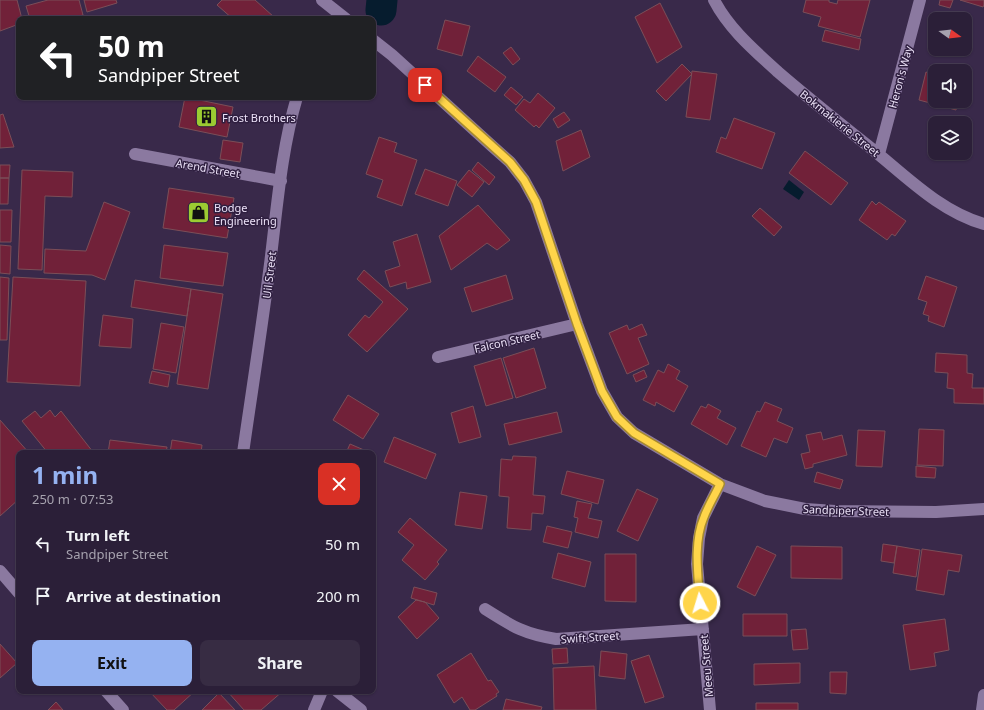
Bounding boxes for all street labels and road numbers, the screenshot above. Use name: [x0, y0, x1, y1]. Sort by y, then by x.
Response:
street label: Heron's Way: [884, 44, 916, 110]
street label: Bokmakierie Street: [797, 86, 883, 160]
street label: Arend Street: [175, 155, 241, 181]
street label: Uil Street: [259, 251, 279, 299]
street label: Falcon Street: [473, 326, 541, 356]
street label: Sandpiper Street: [803, 501, 889, 519]
street label: Swift Street: [560, 627, 620, 647]
street label: Meeu Street: [696, 634, 716, 698]

